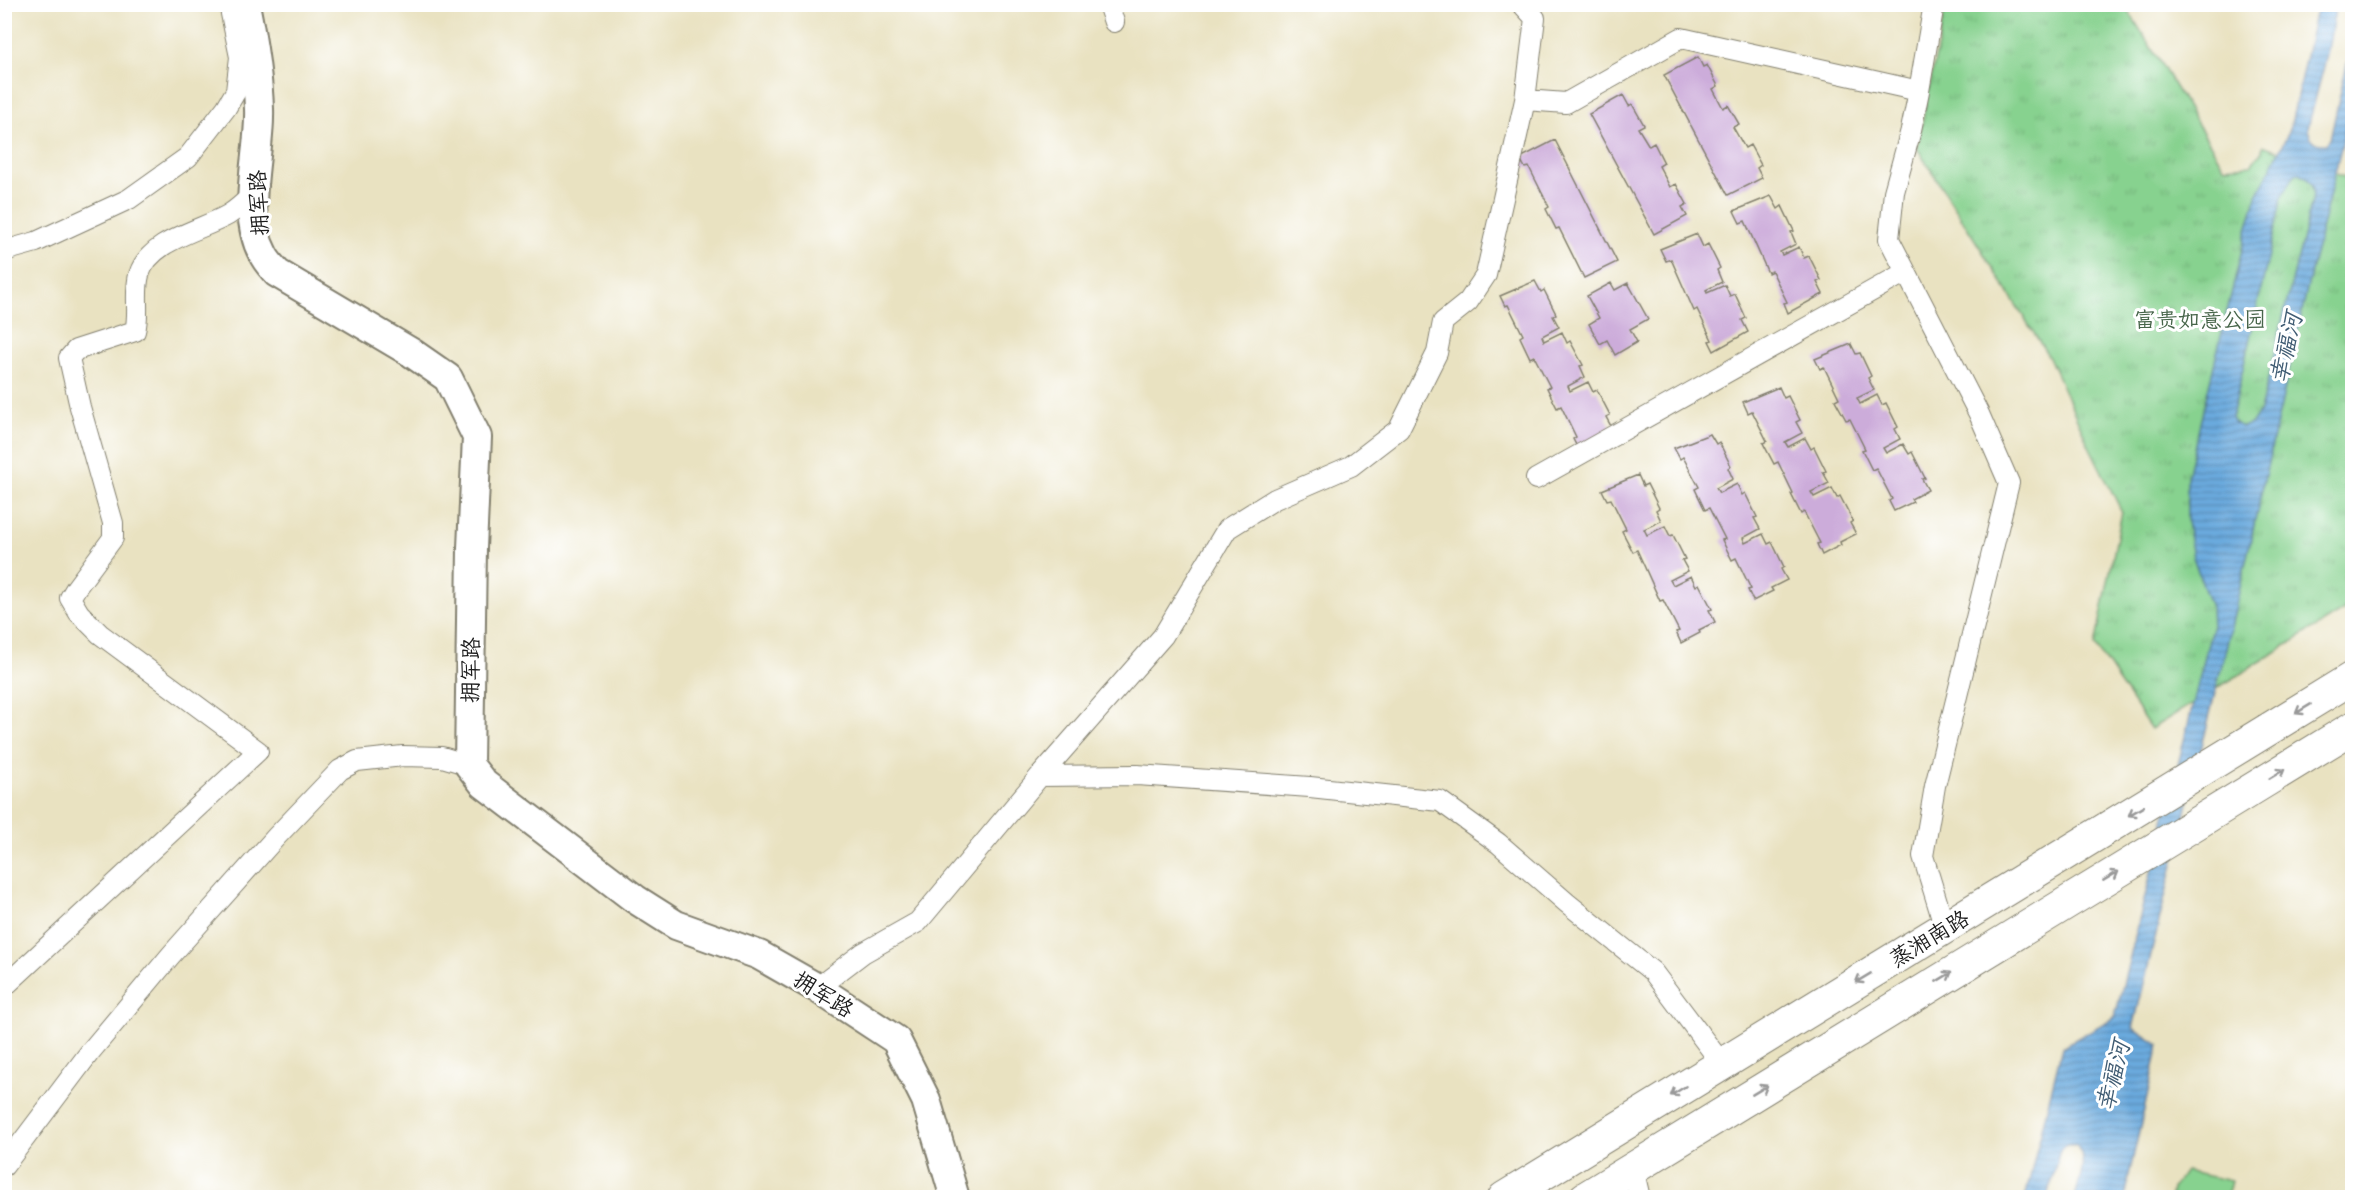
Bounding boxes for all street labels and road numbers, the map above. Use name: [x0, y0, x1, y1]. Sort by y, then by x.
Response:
street label: 拥军路: [241, 169, 275, 237]
street label: 拥军路: [454, 637, 486, 703]
street label: 蒸湘南路: [1884, 902, 1974, 974]
street label: 拥军路: [788, 964, 860, 1024]

